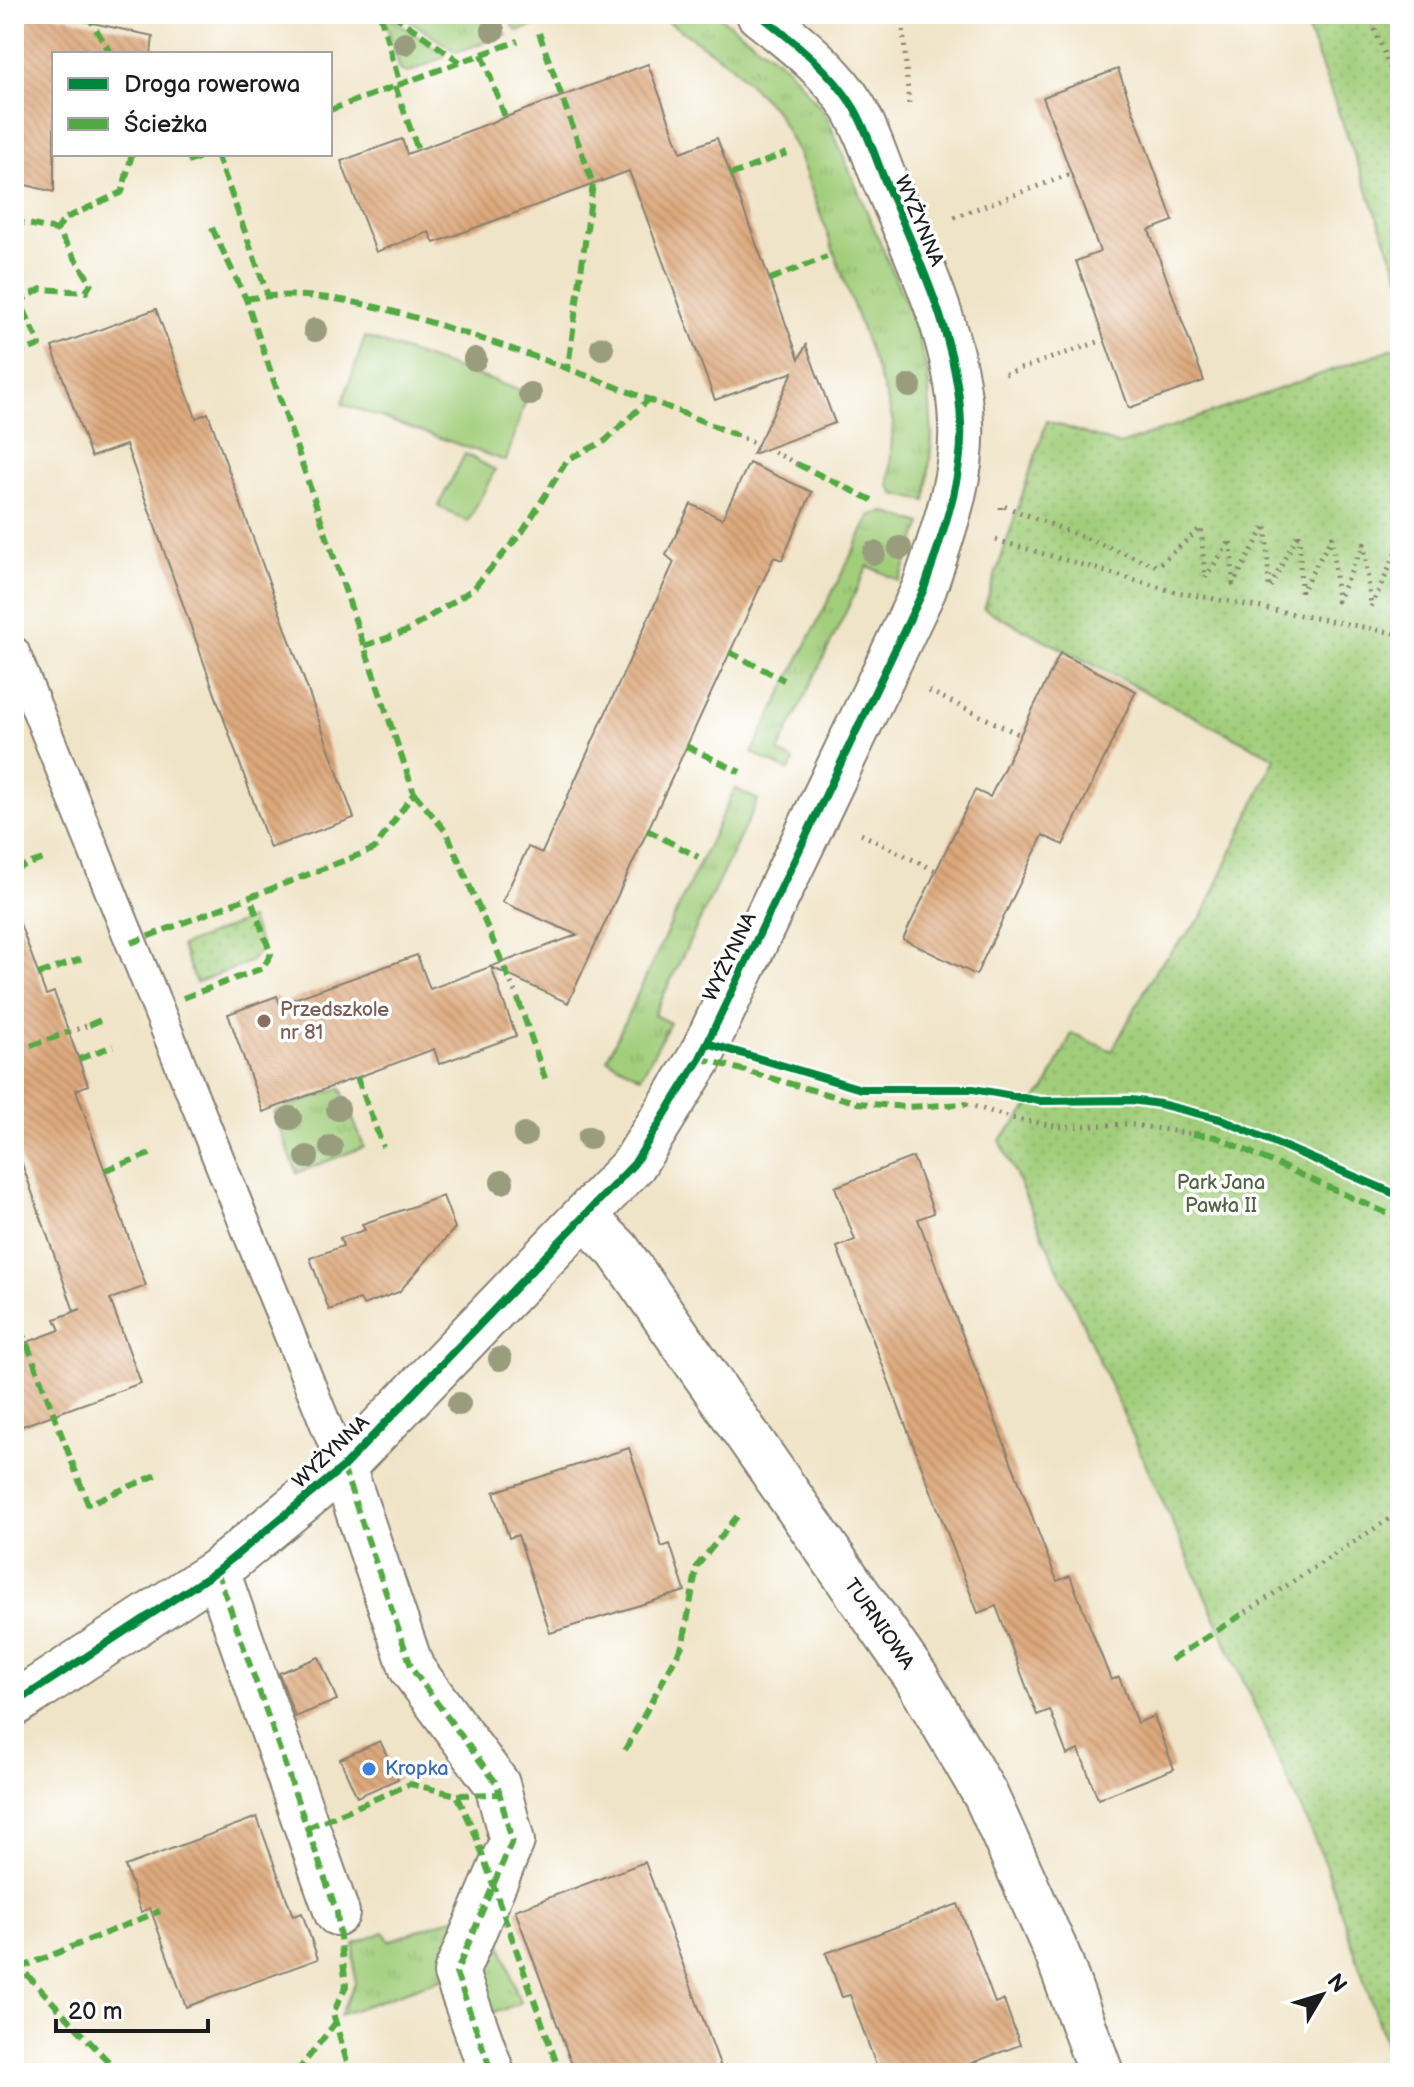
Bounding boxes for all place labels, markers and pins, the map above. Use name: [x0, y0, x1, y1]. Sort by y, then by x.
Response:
place label: Przedszkole nr 81: [280, 998, 389, 1045]
marker: Przedszkole nr 81: [255, 1012, 273, 1030]
place label: Kropka: [385, 1757, 448, 1781]
marker: Kropka: [360, 1760, 378, 1778]

